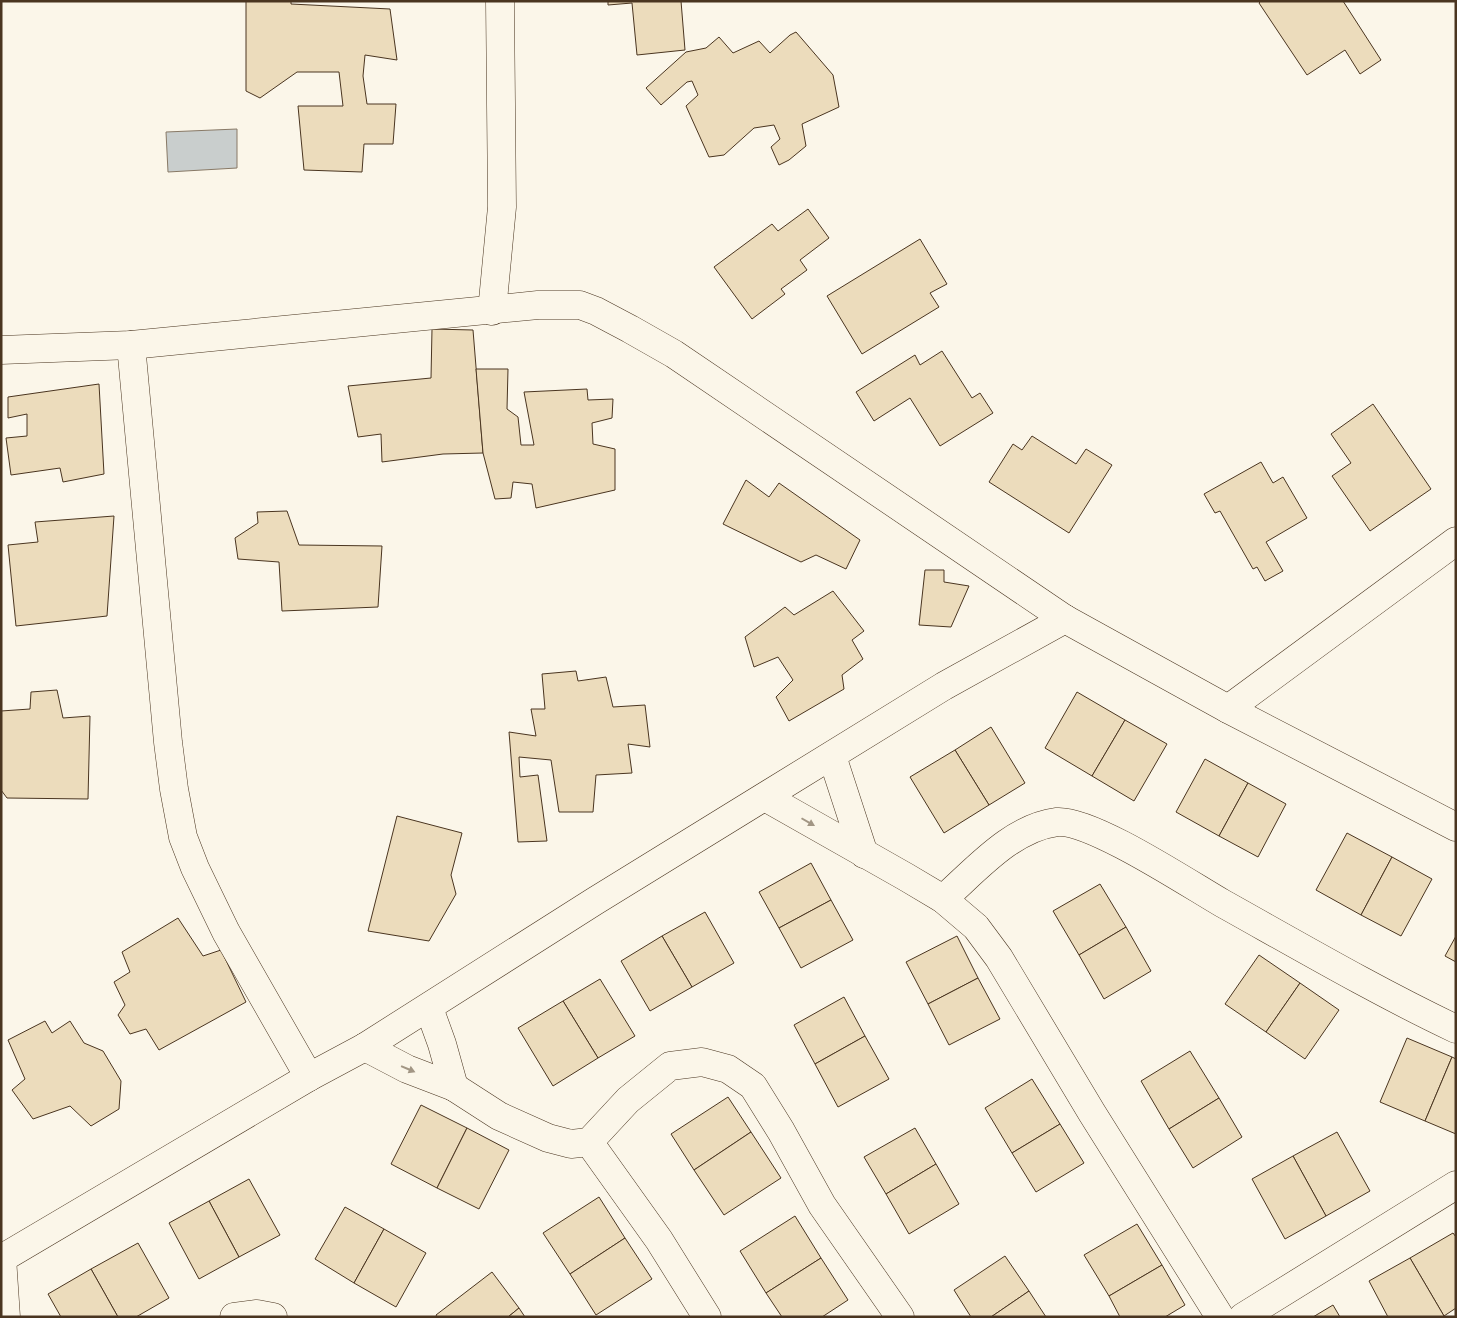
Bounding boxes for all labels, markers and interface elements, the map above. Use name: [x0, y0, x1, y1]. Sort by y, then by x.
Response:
one-way arrow: [801, 817, 814, 826]
one-way arrow: [401, 1066, 415, 1074]

